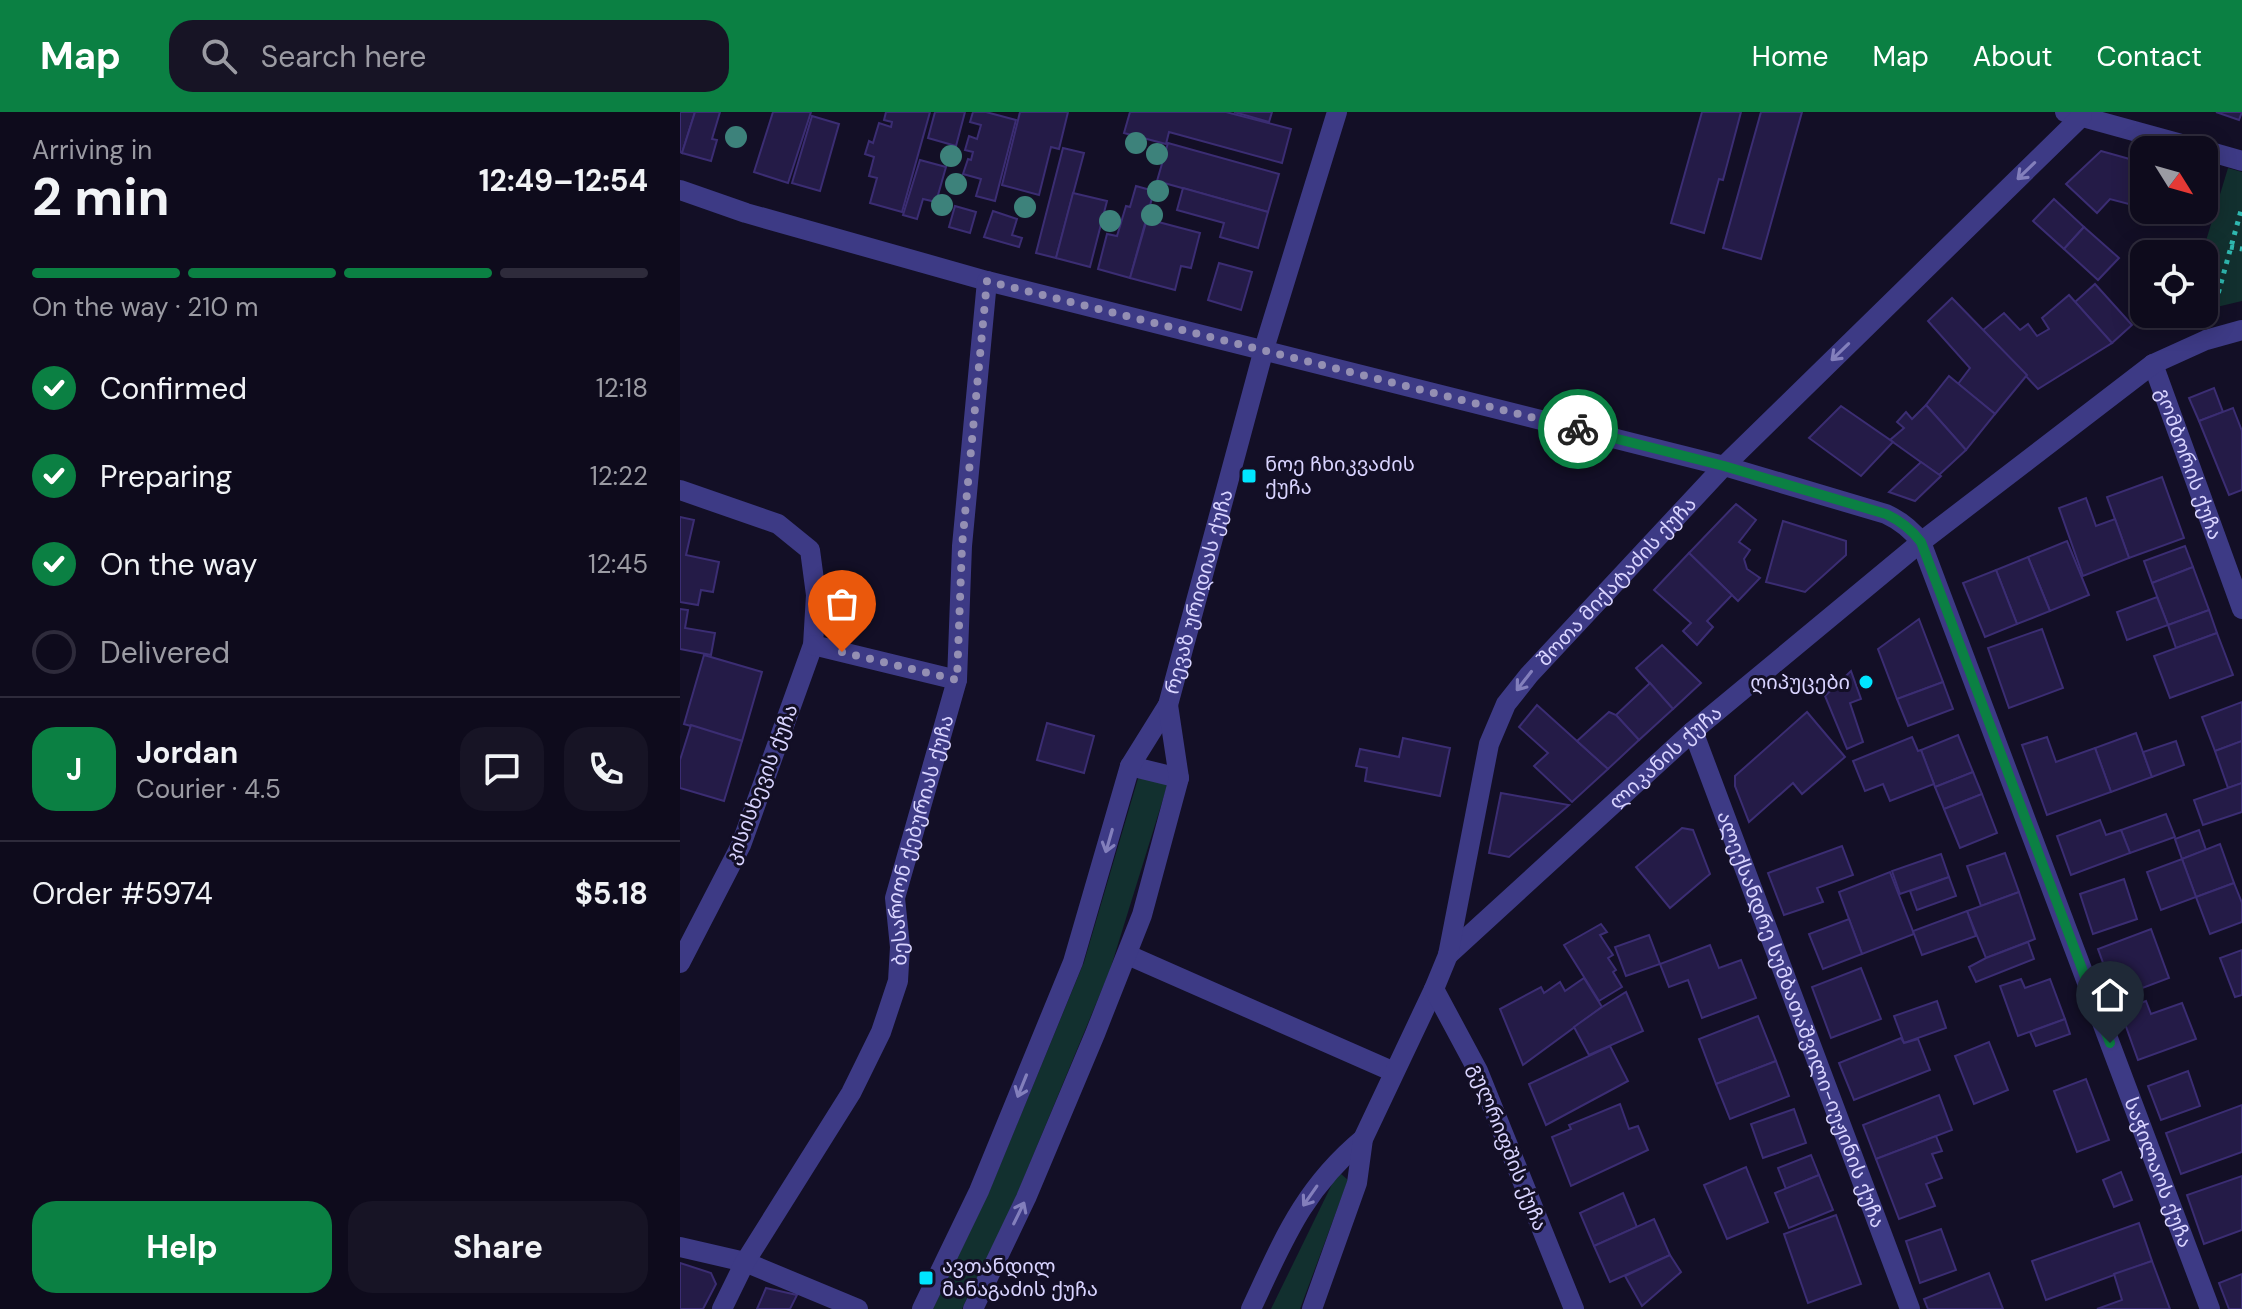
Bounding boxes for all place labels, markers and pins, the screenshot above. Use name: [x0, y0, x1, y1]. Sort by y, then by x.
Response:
place label: ნოე ჩხიკვაძის ქუჩა: [1265, 451, 1415, 500]
marker: ნოე ჩხიკვაძის ქუჩა: [1240, 467, 1258, 485]
pin: [808, 570, 876, 652]
place label: ღიპუცები: [1750, 669, 1850, 695]
marker: ღიპუცები: [1857, 673, 1875, 691]
pin: [2076, 961, 2144, 1043]
place label: ავთანდილ მანაგაძის ქუჩა: [942, 1253, 1098, 1302]
marker: ავთანდილ მანაგაძის ქუჩა: [917, 1269, 935, 1287]

